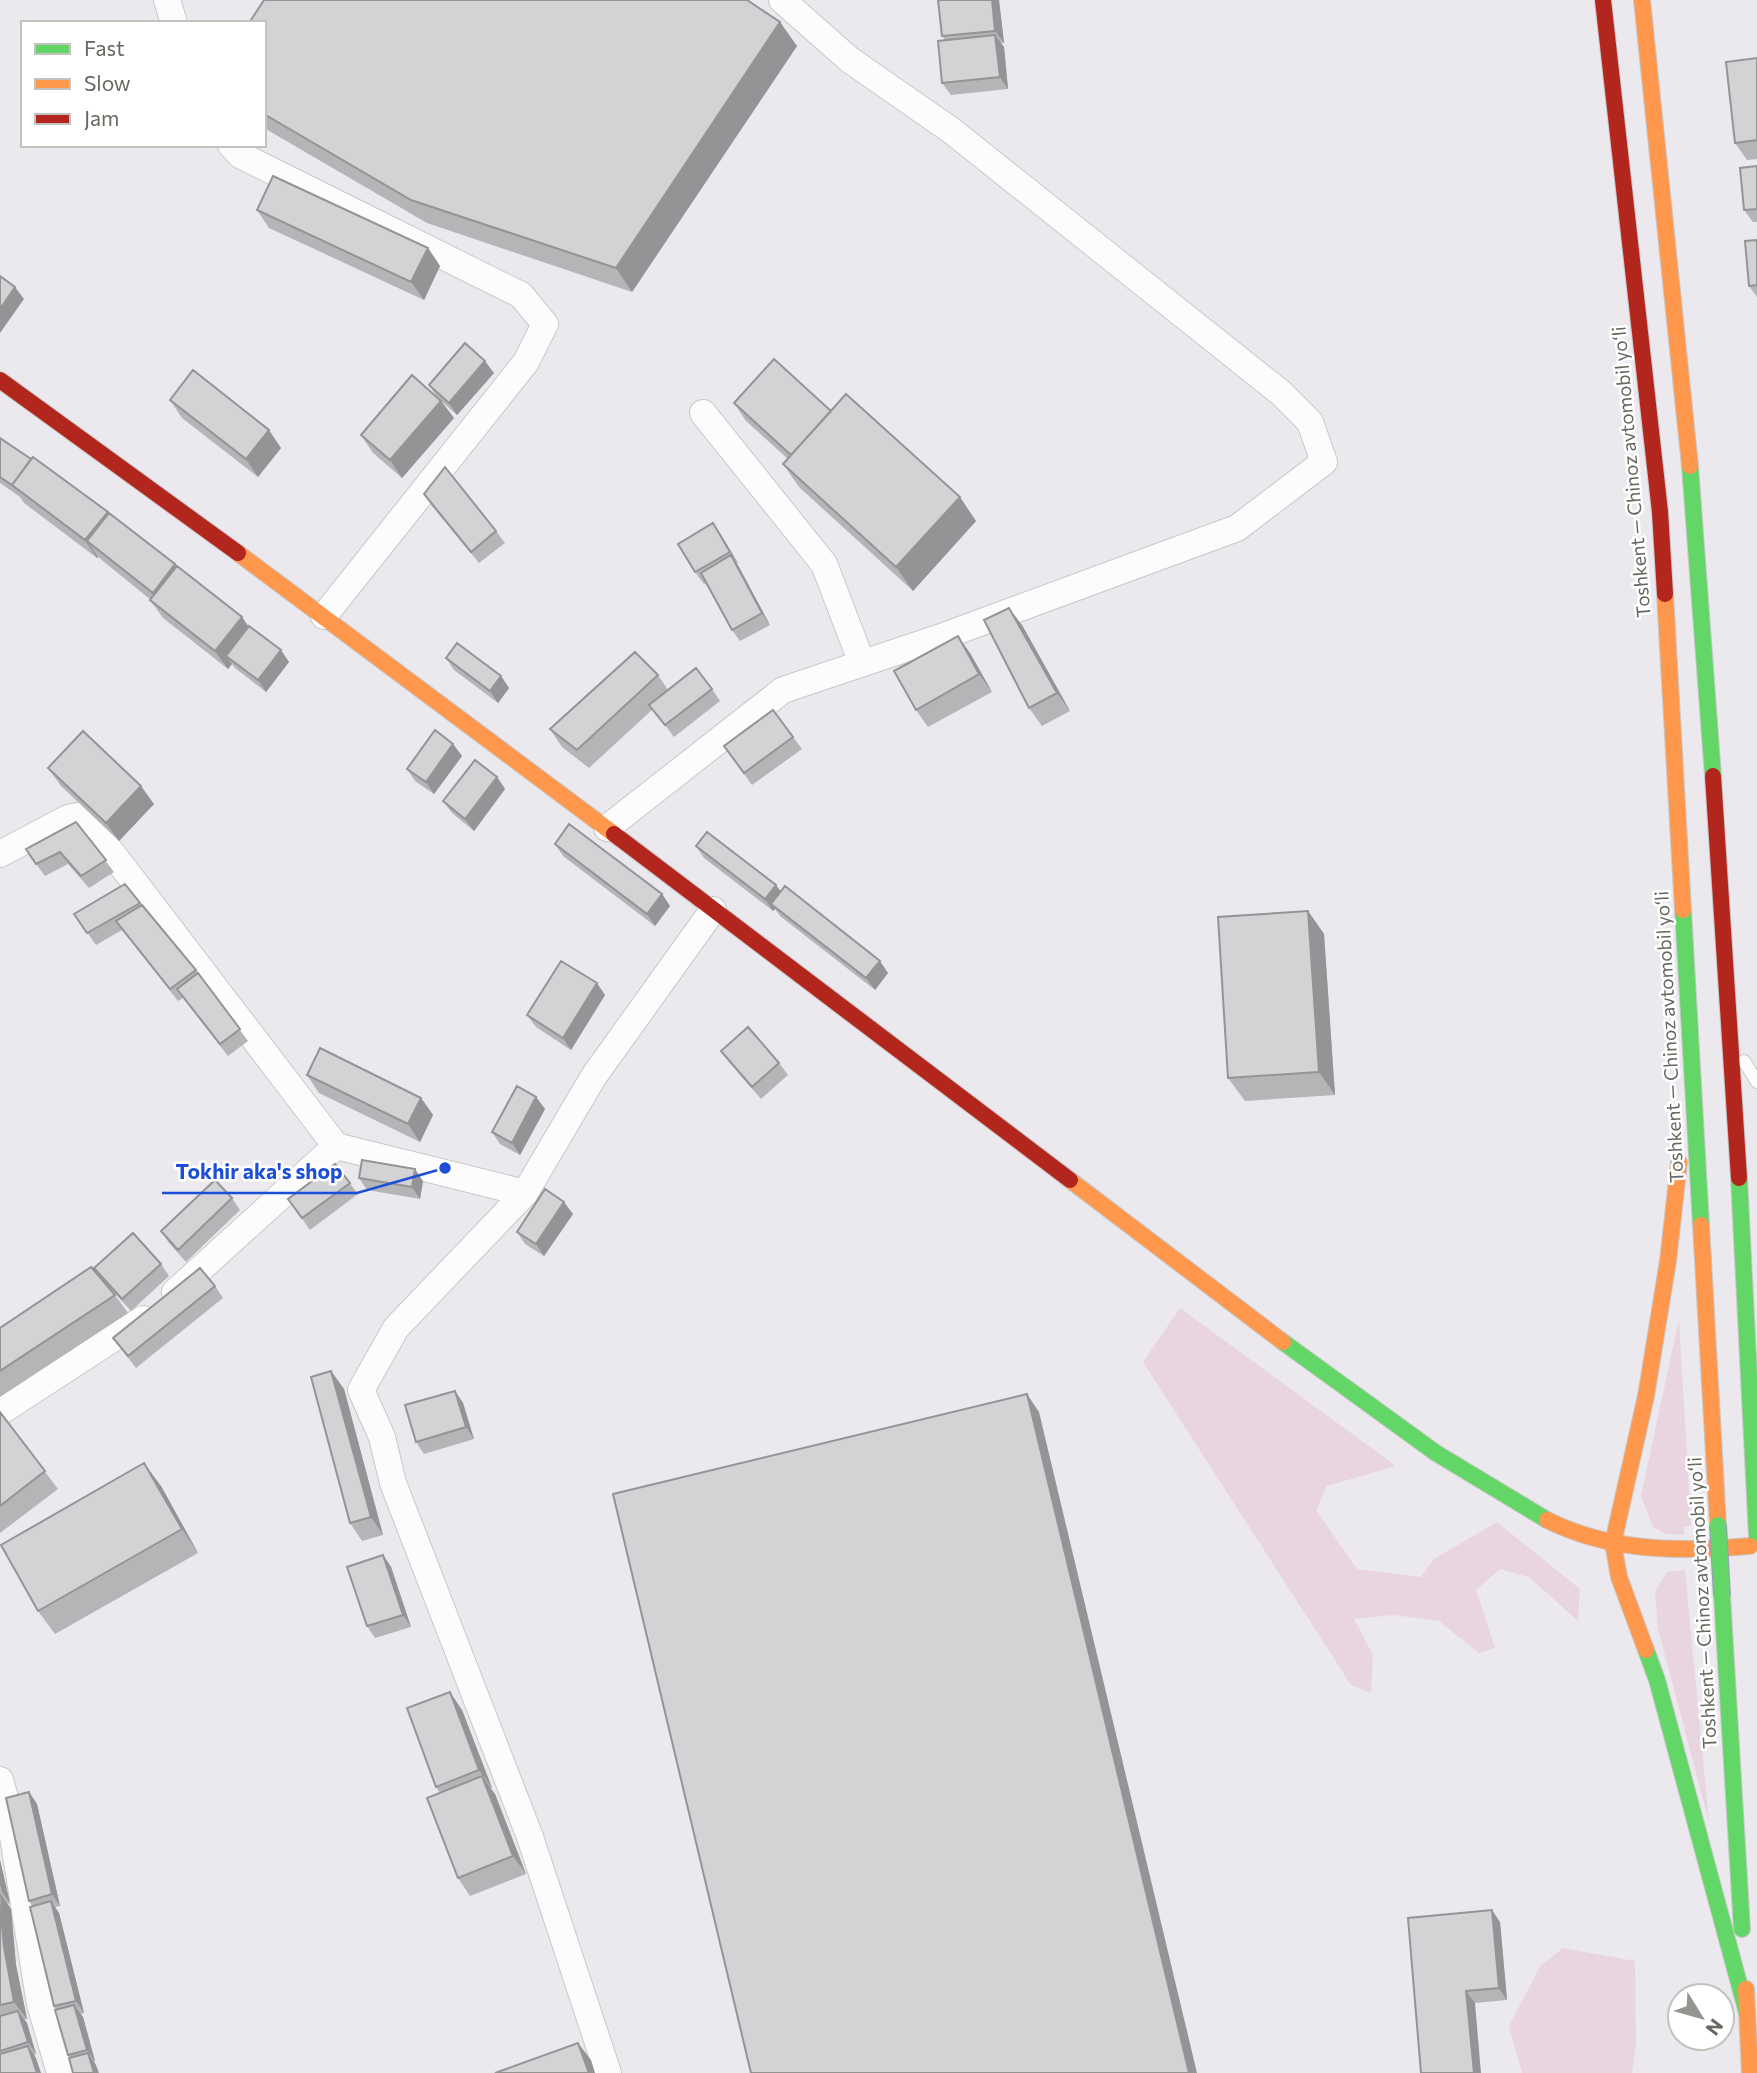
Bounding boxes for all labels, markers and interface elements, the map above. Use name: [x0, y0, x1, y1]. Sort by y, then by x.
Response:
legend: [21, 21, 266, 147]
text: Fast: [84, 35, 125, 60]
text: Slow: [84, 70, 131, 95]
text: Jam: [84, 105, 119, 130]
street label: Toshkent — Chinoz avtomobil yoʻli: [1606, 325, 1655, 619]
street label: Toshkent — Chinoz avtomobil yoʻli: [1649, 891, 1688, 1184]
callout: Tokhir aka's shop: [162, 1151, 357, 1193]
text: Tokhir aka's shop: [176, 1158, 342, 1183]
street label: Toshkent — Chinoz avtomobil yoʻli: [1682, 1457, 1721, 1750]
north arrow: [1666, 1982, 1736, 2052]
text: N: [1701, 2015, 1728, 2040]

